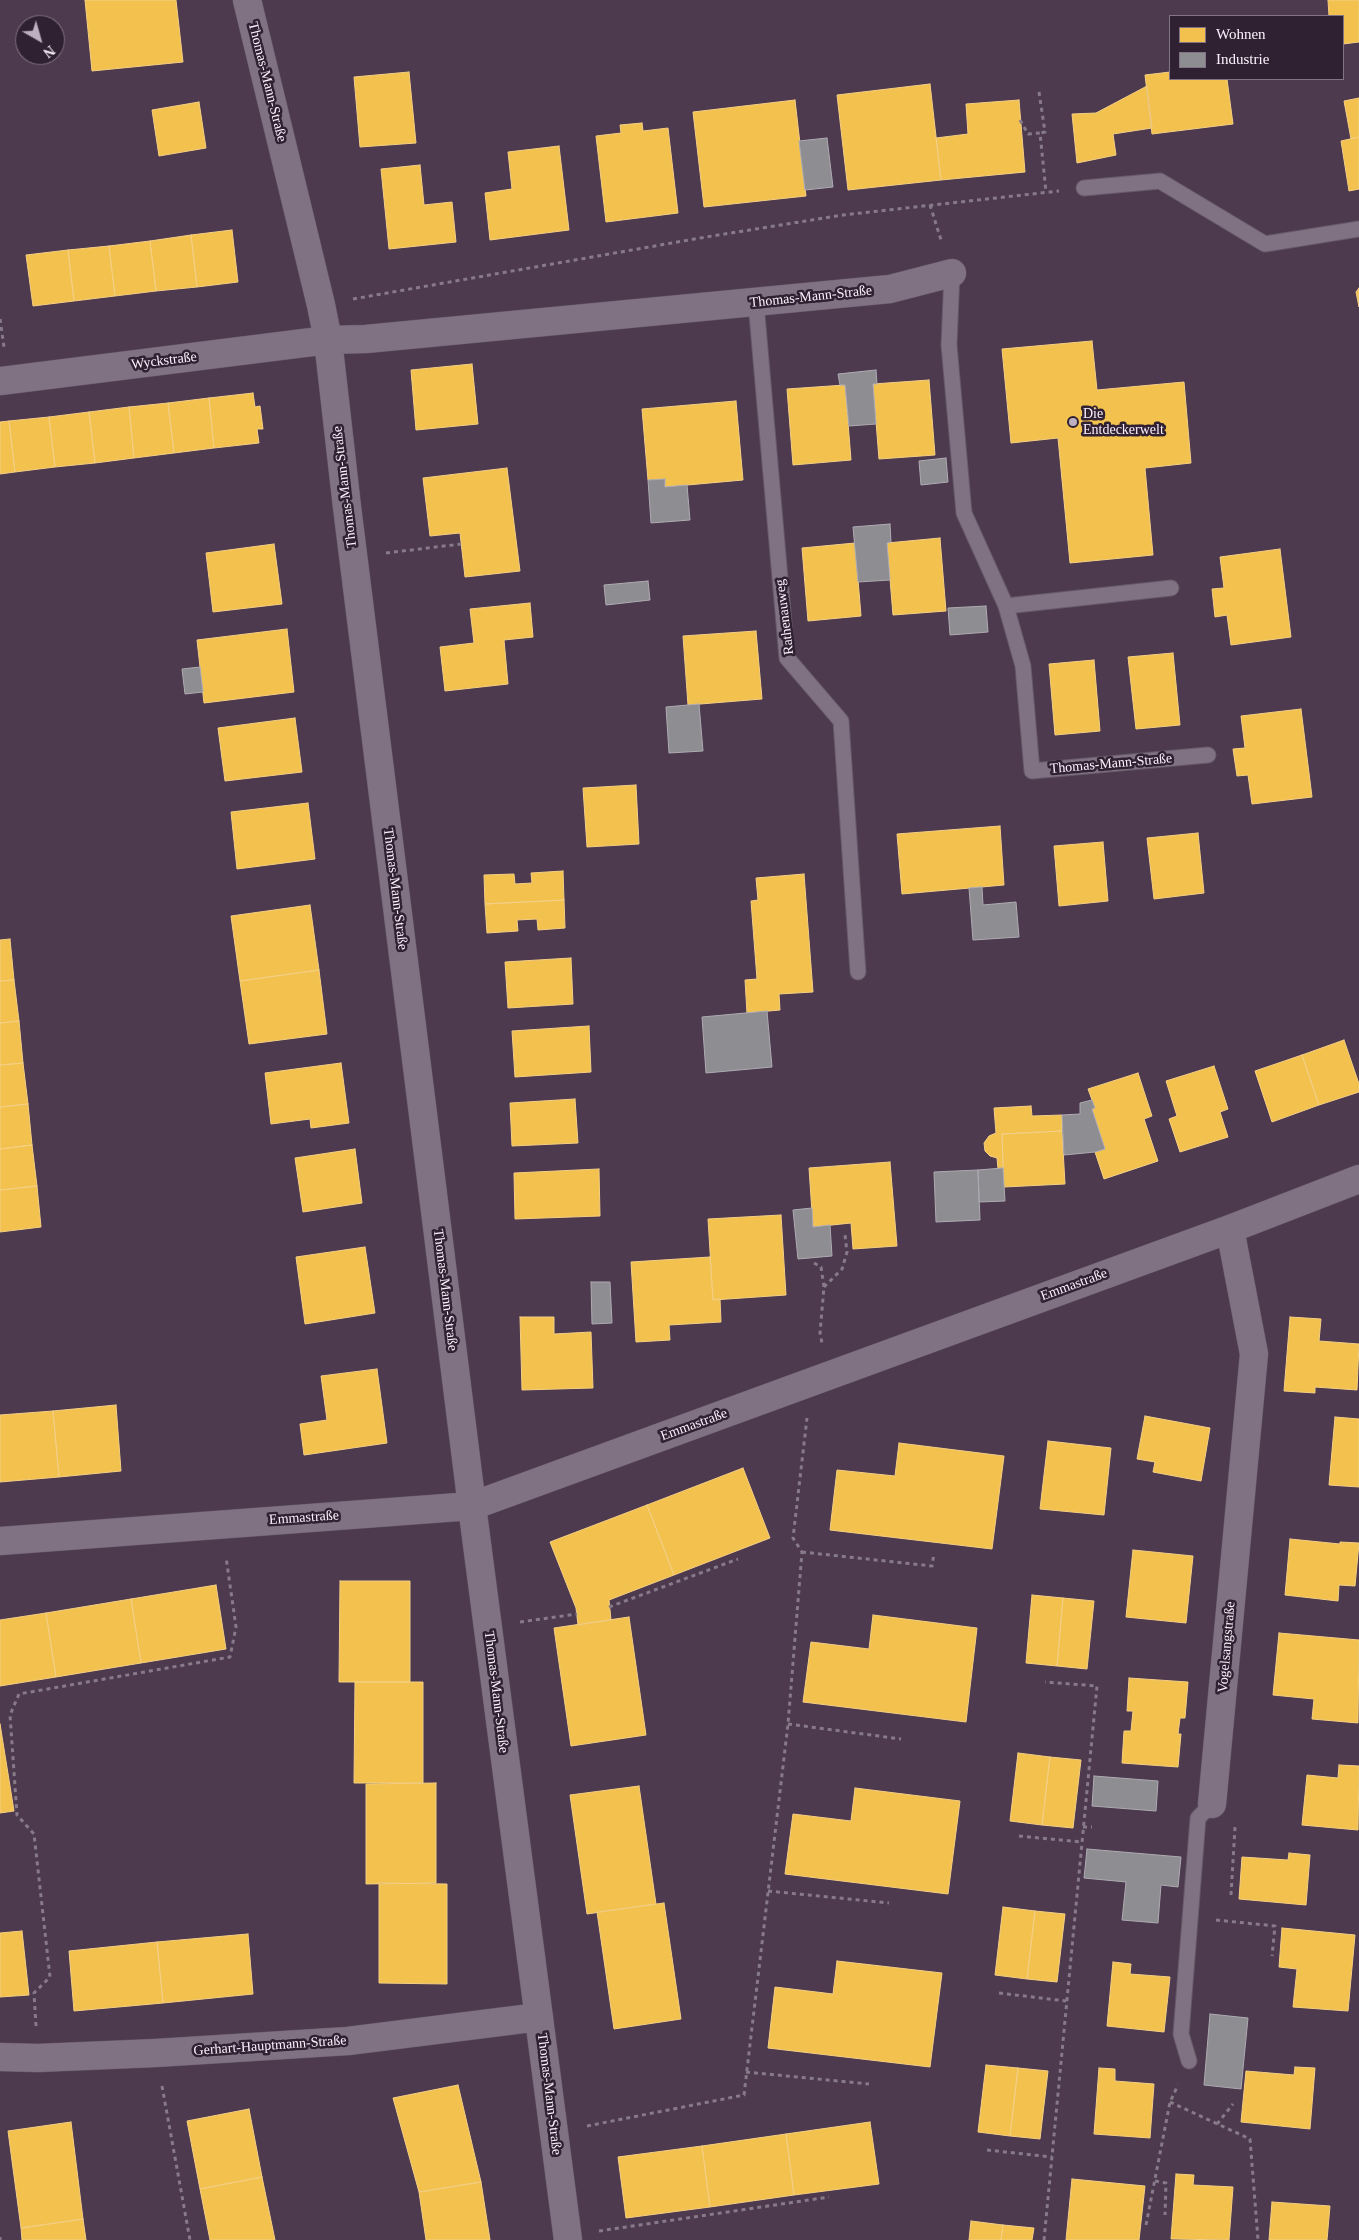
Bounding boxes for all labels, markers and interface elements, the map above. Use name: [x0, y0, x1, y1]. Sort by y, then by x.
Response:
north arrow: [15, 15, 65, 65]
legend: [1169, 15, 1344, 80]
street label: Thomas-Mann-Straße: [244, 20, 290, 144]
text: Wohnen: [1216, 26, 1266, 42]
text: N: [40, 42, 58, 60]
text: Industrie: [1216, 51, 1269, 67]
street label: Thomas-Mann-Straße: [749, 282, 873, 312]
street label: Wyckstraße: [130, 349, 198, 373]
place label: Die Entdeckerwelt: [1083, 406, 1164, 438]
marker: Die Entdeckerwelt: [1067, 416, 1079, 428]
street label: Thomas-Mann-Straße: [329, 425, 361, 549]
street label: Rathenauweg: [772, 578, 798, 656]
street label: Thomas-Mann-Straße: [1049, 750, 1173, 778]
street label: Thomas-Mann-Straße: [379, 827, 411, 951]
street label: Thomas-Mann-Straße: [429, 1228, 461, 1352]
street label: Emmastraße: [1038, 1265, 1110, 1305]
street label: Emmastraße: [658, 1405, 730, 1445]
street label: Emmastraße: [269, 1507, 339, 1529]
street label: Vogelsangstraße: [1215, 1601, 1239, 1693]
street label: Thomas-Mann-Straße: [480, 1630, 512, 1754]
street label: Gerhart-Hauptmann-Straße: [193, 2032, 347, 2060]
street label: Thomas-Mann-Straße: [533, 2032, 565, 2156]

